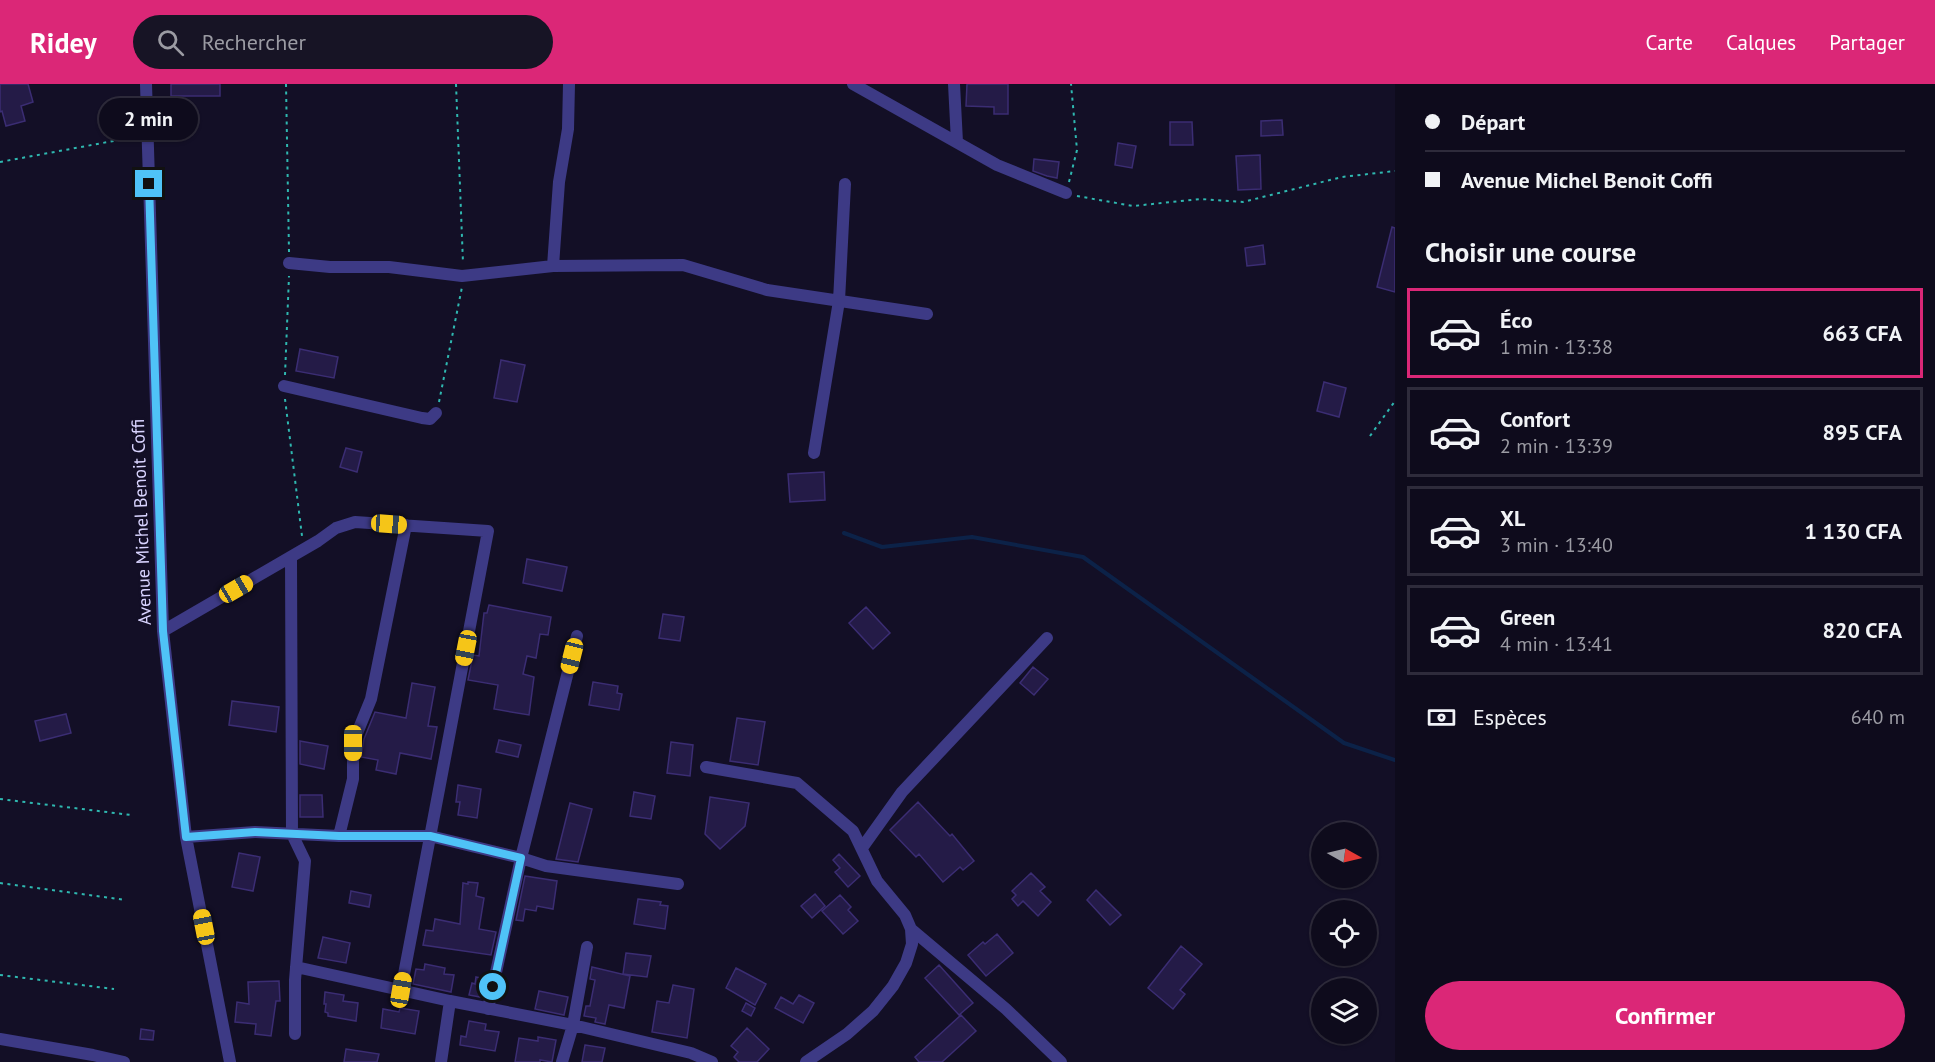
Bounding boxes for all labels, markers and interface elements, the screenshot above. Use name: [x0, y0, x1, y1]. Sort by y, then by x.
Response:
search box: [133, 15, 553, 69]
text: Ridey: [30, 24, 97, 61]
icon: search: [154, 26, 187, 59]
text: Rechercher: [202, 28, 306, 56]
text: Carte: [1646, 29, 1693, 56]
text: Calques: [1726, 29, 1796, 56]
text: Partager: [1829, 29, 1905, 56]
callout: 2 min: [100, 97, 198, 139]
text: 2 min: [124, 106, 173, 132]
text: Départ: [1461, 108, 1525, 136]
text: Avenue Michel Benoit Coffi: [1461, 166, 1713, 194]
route end: [135, 170, 162, 197]
text: Choisir une course: [1425, 235, 1636, 269]
icon: car: [1428, 306, 1482, 360]
text: Éco: [1500, 306, 1532, 334]
text: 663 CFA: [1823, 319, 1902, 347]
text: 1 min · 13:38: [1500, 334, 1613, 360]
icon: car: [1428, 405, 1482, 459]
text: Confort: [1500, 405, 1570, 433]
street label: Avenue Michel Benoit Coffi: [126, 418, 156, 626]
text: 895 CFA: [1823, 418, 1902, 446]
text: 2 min · 13:39: [1500, 433, 1613, 459]
icon: car: [1428, 504, 1482, 558]
text: XL: [1500, 504, 1525, 532]
car: [370, 514, 408, 534]
text: 1 130 CFA: [1804, 517, 1902, 545]
text: 3 min · 13:40: [1500, 532, 1613, 558]
car: [216, 572, 256, 606]
icon: car: [1428, 603, 1482, 657]
text: Green: [1500, 603, 1555, 631]
text: 820 CFA: [1823, 616, 1902, 644]
car: [454, 629, 478, 667]
text: 4 min · 13:41: [1500, 631, 1613, 657]
car: [559, 636, 585, 676]
icon: cash: [1425, 701, 1458, 734]
text: Espèces: [1473, 703, 1547, 731]
text: 640 m: [1851, 704, 1905, 730]
car: [344, 725, 362, 761]
north arrow: [1311, 822, 1377, 888]
map controls: [1311, 822, 1377, 1044]
button: locate: [1311, 900, 1377, 966]
car: [192, 908, 216, 946]
car: [389, 971, 413, 1009]
route start: [479, 973, 506, 1000]
button: layers: [1311, 978, 1377, 1044]
button: Confirmer: [1425, 981, 1905, 1050]

